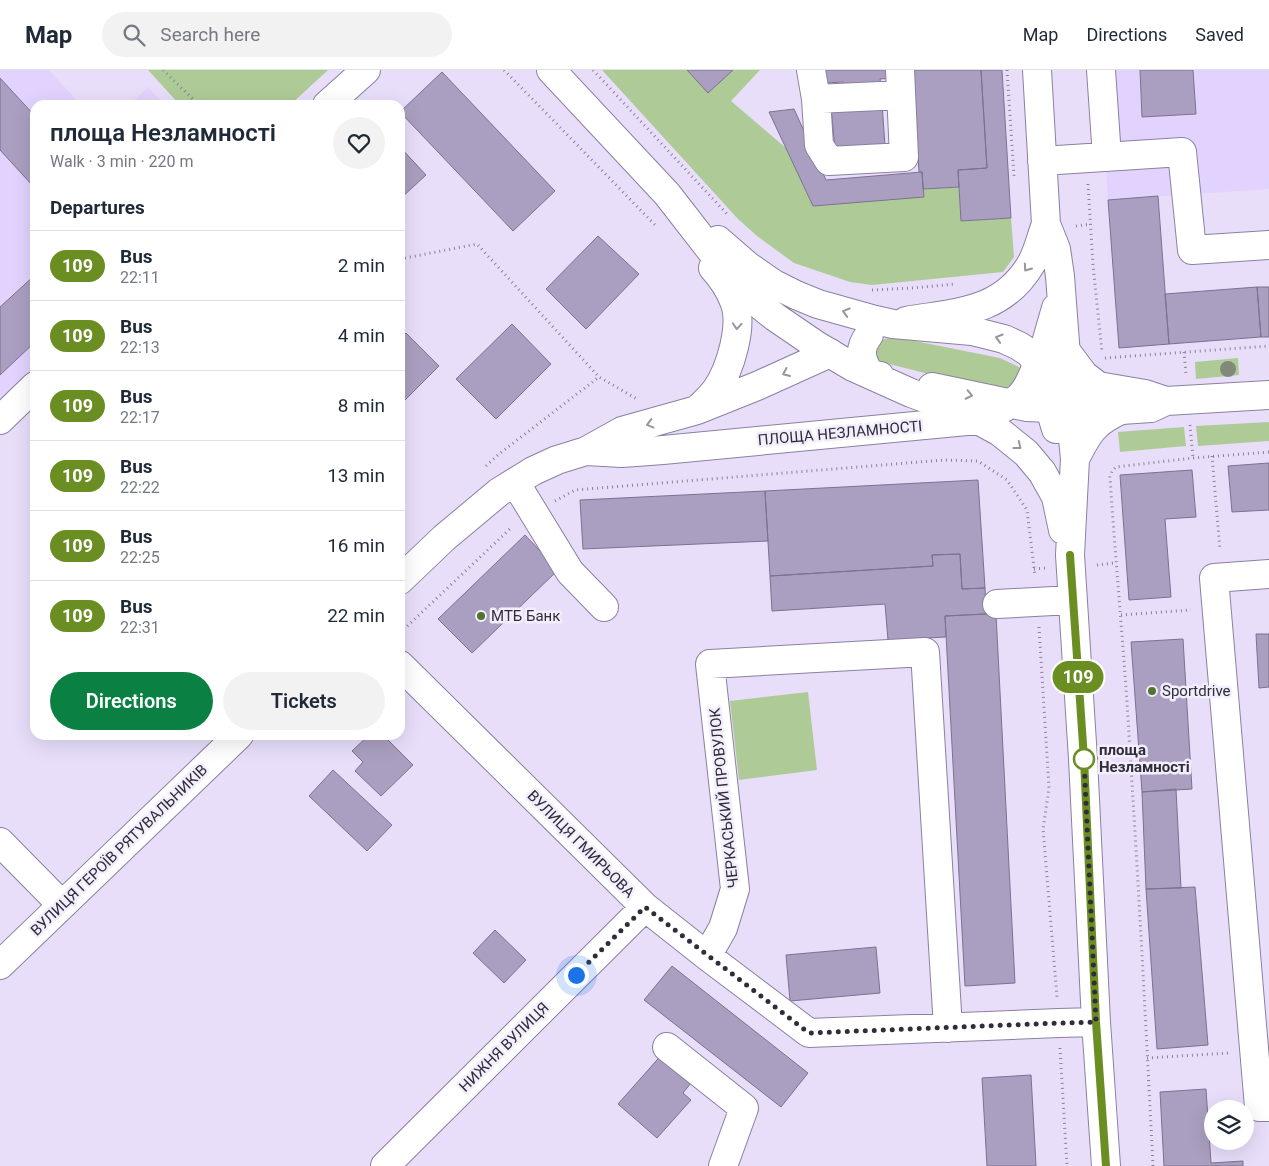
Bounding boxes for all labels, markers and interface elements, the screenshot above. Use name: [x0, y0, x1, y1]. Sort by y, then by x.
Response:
search box: [102, 12, 452, 57]
text: Map: [25, 21, 72, 49]
icon: search: [120, 21, 148, 49]
text: Search here: [160, 23, 260, 46]
text: Map: [1023, 24, 1058, 45]
text: Directions: [1086, 24, 1167, 45]
text: Saved: [1195, 24, 1244, 45]
button: heart: [333, 117, 385, 169]
text: площа Незламності: [50, 119, 276, 147]
text: Walk · 3 min · 220 m: [50, 152, 194, 171]
text: Departures: [50, 196, 145, 219]
text: Bus: [120, 245, 153, 268]
text: 2 min: [338, 254, 385, 277]
text: 109: [62, 255, 93, 276]
one-way arrow: [1024, 262, 1033, 272]
text: 22:11: [120, 268, 160, 287]
one-way arrow: [842, 307, 850, 318]
text: Bus: [120, 315, 153, 338]
one-way arrow: [731, 322, 742, 330]
text: 4 min: [338, 324, 385, 347]
text: 109: [62, 325, 93, 346]
one-way arrow: [995, 334, 1003, 344]
text: 22:13: [120, 338, 160, 357]
one-way arrow: [782, 367, 791, 378]
text: Bus: [120, 385, 153, 408]
one-way arrow: [965, 389, 973, 400]
text: 8 min: [338, 394, 385, 417]
text: 109: [62, 395, 93, 416]
text: 22:17: [120, 408, 160, 427]
street label: ПЛОЩА НЕЗЛАМНОСТІ: [757, 417, 923, 449]
one-way arrow: [645, 418, 654, 429]
one-way arrow: [1013, 441, 1022, 450]
text: Bus: [120, 455, 153, 478]
text: 13 min: [327, 464, 385, 487]
text: 109: [62, 465, 93, 486]
text: 22:22: [120, 478, 160, 497]
text: Bus: [120, 525, 153, 548]
text: 16 min: [327, 534, 385, 557]
text: 109: [62, 535, 93, 556]
text: 22:25: [120, 548, 160, 567]
text: Bus: [120, 595, 153, 618]
text: 22 min: [327, 604, 385, 627]
text: 109: [62, 605, 93, 626]
place label: МТБ Банк: [491, 607, 560, 625]
marker: МТБ Банк: [475, 610, 487, 622]
text: 22:31: [120, 618, 160, 637]
line badge: 109: [1049, 661, 1107, 693]
text: 109: [1063, 666, 1093, 687]
button: Directions: [50, 672, 213, 730]
button: Tickets: [223, 672, 385, 730]
place label: Sportdrive: [1162, 682, 1231, 700]
marker: Sportdrive: [1146, 685, 1158, 697]
street label: ЧЕРКАСЬКИЙ ПРОВУЛОК: [706, 707, 742, 889]
place label: площа Незламності: [1099, 741, 1190, 776]
marker: площа Незламності: [1073, 748, 1095, 770]
street label: ВУЛИЦЯ ГЕРОЇВ РЯТУВАЛЬНИКІВ: [27, 761, 211, 939]
street label: ВУЛИЦЯ ГМИРЬОВА: [524, 787, 639, 902]
your location: [564, 963, 589, 988]
street label: НИЖНЯ ВУЛИЦЯ: [455, 998, 553, 1096]
map controls: [1204, 1100, 1254, 1150]
button: layers: [1204, 1100, 1254, 1150]

